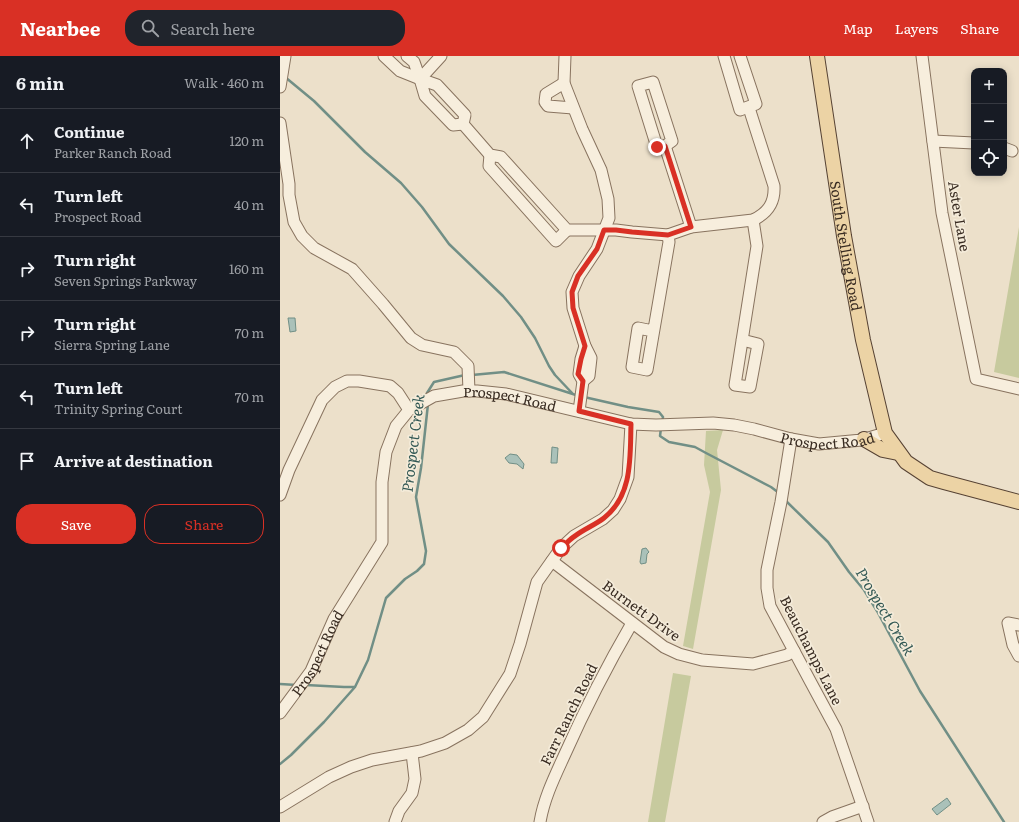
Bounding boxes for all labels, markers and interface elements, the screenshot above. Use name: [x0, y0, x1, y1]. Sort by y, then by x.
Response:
search box: [125, 10, 405, 46]
text: Nearbee: [20, 14, 101, 42]
icon: search: [139, 17, 161, 39]
text: Search here: [171, 17, 255, 40]
text: Map: [843, 18, 873, 38]
text: Layers: [895, 18, 938, 38]
text: Share: [960, 18, 999, 38]
map controls: [971, 68, 1007, 176]
button: +: [971, 68, 1007, 104]
text: 6 min: [16, 70, 64, 95]
text: Walk · 460 m: [184, 73, 264, 92]
button: −: [971, 104, 1007, 140]
text: Continue: [54, 120, 124, 143]
icon: ahead: [16, 130, 38, 152]
text: 120 m: [229, 131, 264, 150]
route end: [648, 138, 666, 156]
button: locate: [971, 140, 1007, 176]
text: Parker Ranch Road: [54, 143, 172, 162]
street label: South Stelling Road: [826, 179, 868, 313]
street label: Aster Lane: [944, 179, 976, 253]
text: Turn left: [54, 184, 123, 207]
icon: left: [16, 194, 38, 216]
text: 40 m: [234, 195, 264, 214]
text: Prospect Road: [54, 207, 142, 226]
text: Turn right: [54, 248, 136, 271]
icon: right: [16, 258, 38, 280]
text: 160 m: [229, 259, 264, 278]
text: Seven Springs Parkway: [54, 271, 197, 290]
text: Turn right: [54, 312, 136, 335]
icon: right: [16, 322, 38, 344]
text: 70 m: [235, 323, 264, 342]
text: Sierra Spring Lane: [54, 335, 170, 354]
text: Turn left: [54, 376, 123, 399]
street label: Prospect Road: [463, 381, 559, 416]
icon: left: [16, 386, 38, 408]
text: 70 m: [235, 387, 264, 406]
water label: Prospect Creek: [395, 392, 430, 493]
text: Trinity Spring Court: [54, 399, 182, 418]
street label: Prospect Road: [778, 427, 877, 454]
text: Arrive at destination: [54, 449, 213, 472]
icon: arrive: [16, 450, 38, 472]
button: Save: [16, 504, 136, 544]
button: Share: [144, 504, 264, 544]
route start: [552, 539, 570, 557]
water label: Prospect Creek: [851, 563, 922, 660]
street label: Burnett Drive: [599, 575, 685, 645]
street label: Beauchamps Lane: [776, 592, 848, 708]
street label: Prospect Road: [286, 605, 348, 700]
street label: Farr Ranch Road: [535, 659, 601, 768]

